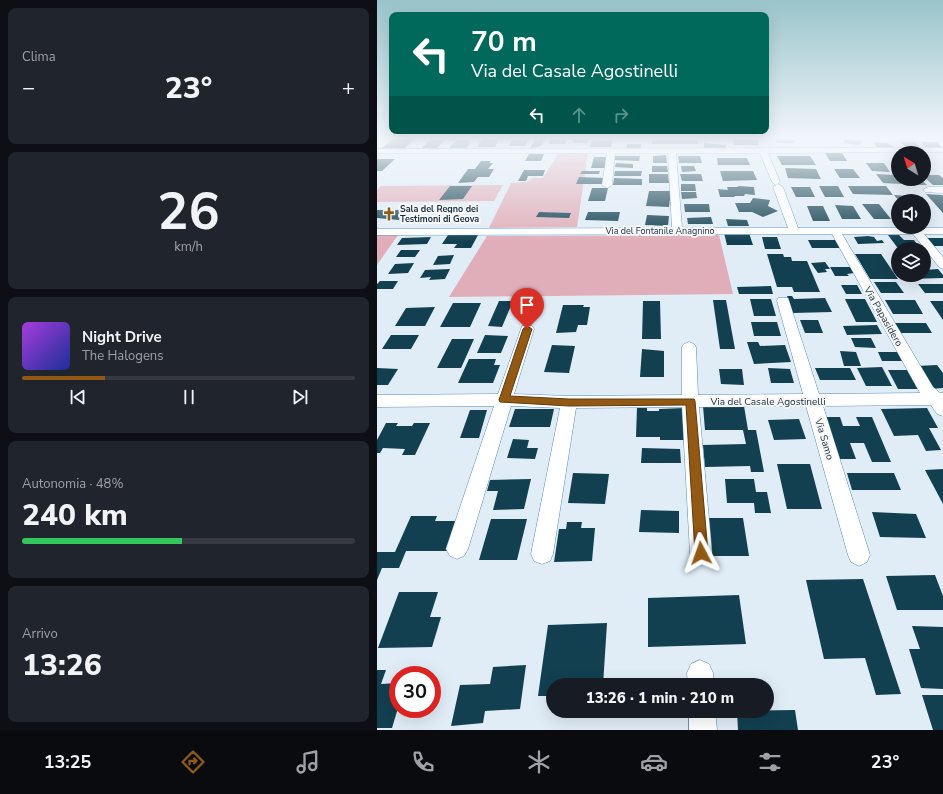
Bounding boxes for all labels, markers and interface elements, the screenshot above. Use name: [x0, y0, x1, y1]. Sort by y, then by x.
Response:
text: 70 m: [471, 23, 537, 61]
icon: left: [405, 28, 457, 80]
text: Clima: [22, 48, 56, 66]
text: Via del Casale Agostinelli: [471, 59, 678, 83]
text: 23°: [165, 68, 212, 109]
text: −: [22, 73, 35, 103]
text: +: [342, 73, 355, 103]
icon: left: [526, 104, 548, 126]
icon: ahead: [568, 104, 590, 126]
icon: right: [610, 104, 632, 126]
north arrow: [891, 146, 931, 186]
map controls: [891, 146, 931, 282]
text: 26: [157, 176, 220, 247]
button: sound: [891, 194, 931, 234]
place label: Sala del Regno dei Testimoni di Geova: [400, 203, 479, 225]
church icon: Sala del Regno dei Testimoni di Geova: [381, 206, 397, 222]
street label: Via del Fontanile Anagnino: [604, 225, 715, 237]
text: km/h: [174, 238, 203, 256]
button: layers: [891, 242, 931, 282]
street label: Via Papasidero: [860, 283, 906, 349]
pin: [510, 288, 544, 329]
icon: arrive: [516, 294, 538, 316]
text: Night Drive: [82, 327, 162, 347]
text: The Halogens: [82, 347, 163, 365]
icon: previous: [67, 386, 89, 408]
icon: pause: [178, 386, 200, 408]
icon: next: [289, 386, 311, 408]
street label: Via del Casale Agostinelli: [709, 395, 826, 409]
street label: Via Samo: [811, 416, 837, 462]
text: Autonomia · 48%: [22, 475, 123, 493]
text: 240 km: [22, 495, 128, 536]
position arrow: [680, 532, 722, 574]
text: Arrivo: [22, 625, 58, 643]
text: 13:26: [22, 645, 102, 686]
speed limit sign: 30: [389, 666, 441, 718]
text: 13:26 · 1 min · 210 m: [586, 688, 734, 708]
icon: directions: [179, 748, 207, 776]
icon: music: [294, 748, 322, 776]
icon: phone: [409, 748, 437, 776]
icon: climate: [525, 748, 553, 776]
icon: car: [640, 748, 668, 776]
icon: filters: [756, 748, 784, 776]
text: 13:25: [44, 750, 91, 774]
text: 23°: [871, 750, 899, 774]

